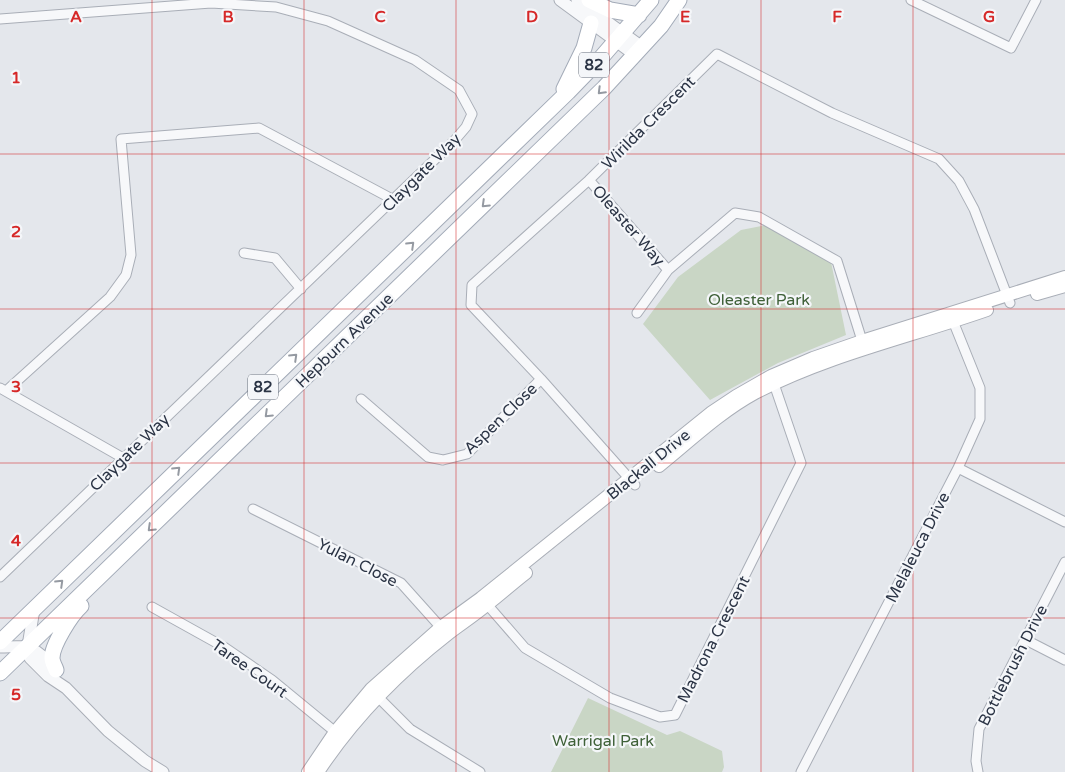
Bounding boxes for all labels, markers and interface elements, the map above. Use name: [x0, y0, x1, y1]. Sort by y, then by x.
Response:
text: A: [70, 7, 82, 27]
text: B: [222, 7, 234, 27]
text: C: [374, 7, 386, 27]
text: D: [526, 7, 538, 27]
text: E: [680, 7, 690, 27]
text: F: [832, 7, 842, 27]
text: G: [983, 7, 995, 27]
road number: 82: [579, 52, 609, 78]
text: 1: [11, 68, 21, 88]
street label: Wirilda Crescent: [598, 72, 700, 174]
one-way arrow: [598, 85, 607, 94]
street label: Claygate Way: [378, 129, 466, 216]
street label: Oleaster Way: [588, 181, 669, 271]
one-way arrow: [481, 198, 490, 207]
text: 2: [11, 222, 21, 242]
one-way arrow: [405, 241, 414, 250]
street label: Hepburn Avenue: [292, 289, 398, 392]
park label: Oleaster Park: [708, 290, 810, 310]
one-way arrow: [288, 354, 297, 363]
road number: 82: [248, 374, 278, 400]
text: 3: [11, 377, 21, 397]
street label: Aspen Close: [460, 379, 542, 459]
one-way arrow: [264, 408, 273, 417]
street label: Claygate Way: [86, 409, 174, 496]
street label: Blackall Drive: [603, 425, 694, 505]
one-way arrow: [171, 467, 180, 476]
street label: Melaleuca Drive: [881, 489, 954, 606]
one-way arrow: [148, 522, 157, 531]
text: 4: [11, 531, 21, 551]
street label: Yulan Close: [314, 534, 401, 592]
street label: Madrona Crescent: [673, 573, 755, 706]
one-way arrow: [55, 580, 64, 589]
street label: Bottlebrush Drive: [974, 602, 1052, 729]
street label: Taree Court: [208, 635, 291, 702]
text: 5: [11, 685, 21, 705]
park label: Warrigal Park: [552, 731, 654, 751]

